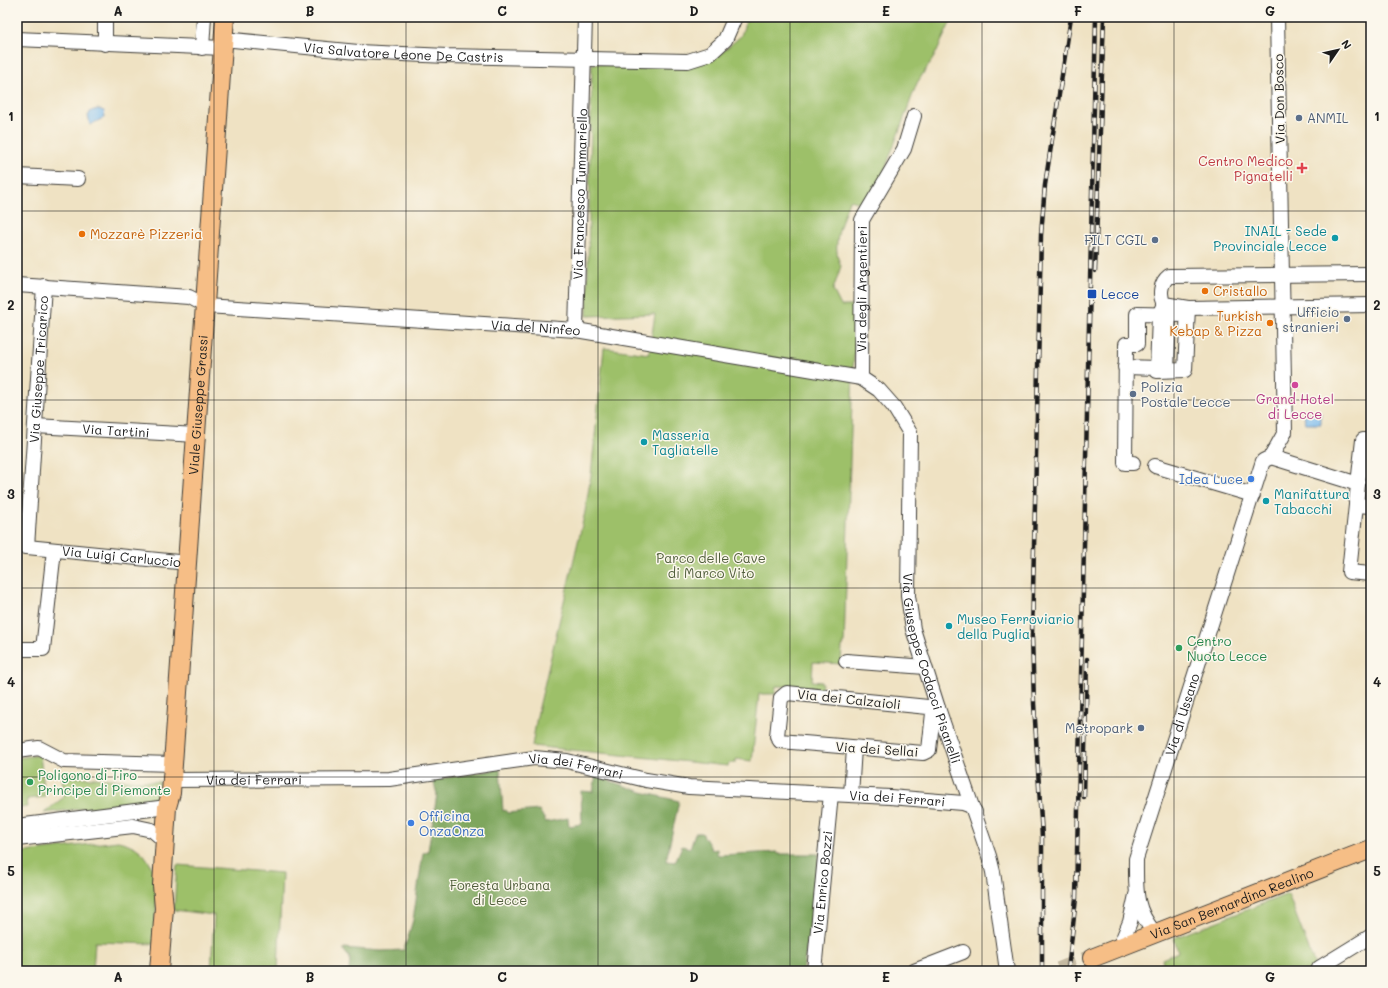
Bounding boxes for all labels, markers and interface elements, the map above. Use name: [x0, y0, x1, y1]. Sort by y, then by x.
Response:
text: A: [113, 2, 123, 19]
text: B: [306, 2, 315, 19]
text: C: [497, 2, 507, 19]
text: D: [689, 2, 699, 19]
text: E: [882, 2, 890, 19]
text: F: [1074, 2, 1082, 19]
text: G: [1265, 2, 1275, 19]
north arrow: [1318, 30, 1358, 70]
text: N: [1338, 36, 1355, 52]
street label: Via Salvatore Leone De Castris: [303, 38, 504, 65]
street label: Via Don Bosco: [1269, 54, 1288, 144]
text: 1: [8, 107, 14, 124]
text: 1: [1374, 107, 1380, 124]
street label: Via Francesco Tummariello: [568, 108, 590, 280]
place label: ANMIL: [1307, 109, 1349, 126]
marker: ANMIL: [1294, 113, 1304, 123]
place label: Centro Medico Pignatelli: [1198, 152, 1293, 184]
marker: Centro Medico Pignatelli: [1296, 162, 1308, 174]
place label: INAIL - Sede Provinciale Lecce: [1213, 222, 1327, 254]
place label: Mozzarè Pizzeria: [90, 225, 202, 242]
street label: Via degli Argentieri: [852, 226, 870, 352]
marker: Mozzarè Pizzeria: [77, 229, 87, 239]
place label: FILT CGIL: [1084, 231, 1147, 248]
marker: INAIL - Sede Provinciale Lecce: [1330, 233, 1340, 243]
marker: FILT CGIL: [1150, 235, 1160, 245]
place label: Cristallo: [1213, 282, 1267, 299]
place label: Lecce: [1101, 285, 1139, 302]
marker: Cristallo: [1200, 286, 1210, 296]
marker: Lecce: [1086, 288, 1098, 300]
street label: Via Giuseppe Tricarico: [25, 295, 51, 443]
text: 2: [7, 296, 15, 313]
text: 2: [1373, 296, 1381, 313]
place label: Ufficio stranieri: [1283, 303, 1339, 335]
place label: Turkish Kebap & Pizza: [1169, 307, 1262, 339]
marker: Ufficio stranieri: [1342, 314, 1352, 324]
street label: Via del Ninfeo: [490, 315, 582, 339]
marker: Turkish Kebap & Pizza: [1265, 318, 1275, 328]
street label: Viale Giuseppe Grassi: [184, 334, 211, 475]
place label: Polizia Postale Lecce: [1141, 378, 1230, 410]
marker: Grand Hotel di Lecce: [1290, 380, 1300, 390]
marker: Polizia Postale Lecce: [1128, 389, 1138, 399]
place label: Grand Hotel di Lecce: [1256, 390, 1334, 422]
street label: Via Tartini: [82, 420, 150, 440]
place label: Masseria Tagliatelle: [652, 426, 719, 458]
marker: Masseria Tagliatelle: [639, 437, 649, 447]
place label: Idea Luce: [1179, 470, 1243, 487]
marker: Idea Luce: [1246, 474, 1256, 484]
text: 3: [7, 485, 15, 502]
place label: Manifattura Tabacchi: [1274, 485, 1350, 517]
text: 3: [1373, 485, 1381, 502]
marker: Manifattura Tabacchi: [1261, 496, 1271, 506]
street label: Via Luigi Carluccio: [61, 542, 182, 570]
park label: Parco delle Cave di Marco Vito: [656, 549, 766, 581]
street label: Via Giuseppe Codacci Pisanelli: [900, 573, 965, 765]
place label: Museo Ferroviario della Puglia: [957, 610, 1074, 642]
marker: Museo Ferroviario della Puglia: [944, 621, 954, 631]
place label: Centro Nuoto Lecce: [1187, 632, 1267, 664]
marker: Centro Nuoto Lecce: [1174, 643, 1184, 653]
street label: Via di Ussano: [1161, 671, 1203, 758]
text: 4: [7, 673, 15, 690]
text: 4: [1373, 673, 1381, 690]
street label: Via dei Calzaioli: [796, 685, 902, 712]
place label: Metropark: [1065, 719, 1133, 736]
marker: Metropark: [1136, 723, 1146, 733]
street label: Via dei Sellai: [835, 737, 919, 760]
street label: Via dei Ferrari: [527, 749, 625, 782]
place label: Poligono di Tiro Principe di Piemonte: [38, 766, 171, 798]
street label: Via dei Ferrari: [206, 770, 302, 788]
marker: Poligono di Tiro Principe di Piemonte: [25, 777, 35, 787]
street label: Via dei Ferrari: [849, 786, 946, 810]
place label: Officina OnzaOnza: [419, 807, 485, 839]
marker: Officina OnzaOnza: [406, 818, 416, 828]
street label: Via Enrico Bozzi: [809, 830, 835, 935]
text: 5: [7, 862, 15, 879]
text: 5: [1373, 862, 1381, 879]
street label: Via San Bernardino Realino: [1147, 863, 1316, 943]
park label: Foresta Urbana di Lecce: [450, 876, 550, 908]
text: A: [113, 968, 123, 985]
text: B: [306, 968, 315, 985]
text: C: [497, 968, 507, 985]
text: D: [689, 968, 699, 985]
text: E: [882, 968, 890, 985]
text: F: [1074, 968, 1082, 985]
text: G: [1265, 968, 1275, 985]

